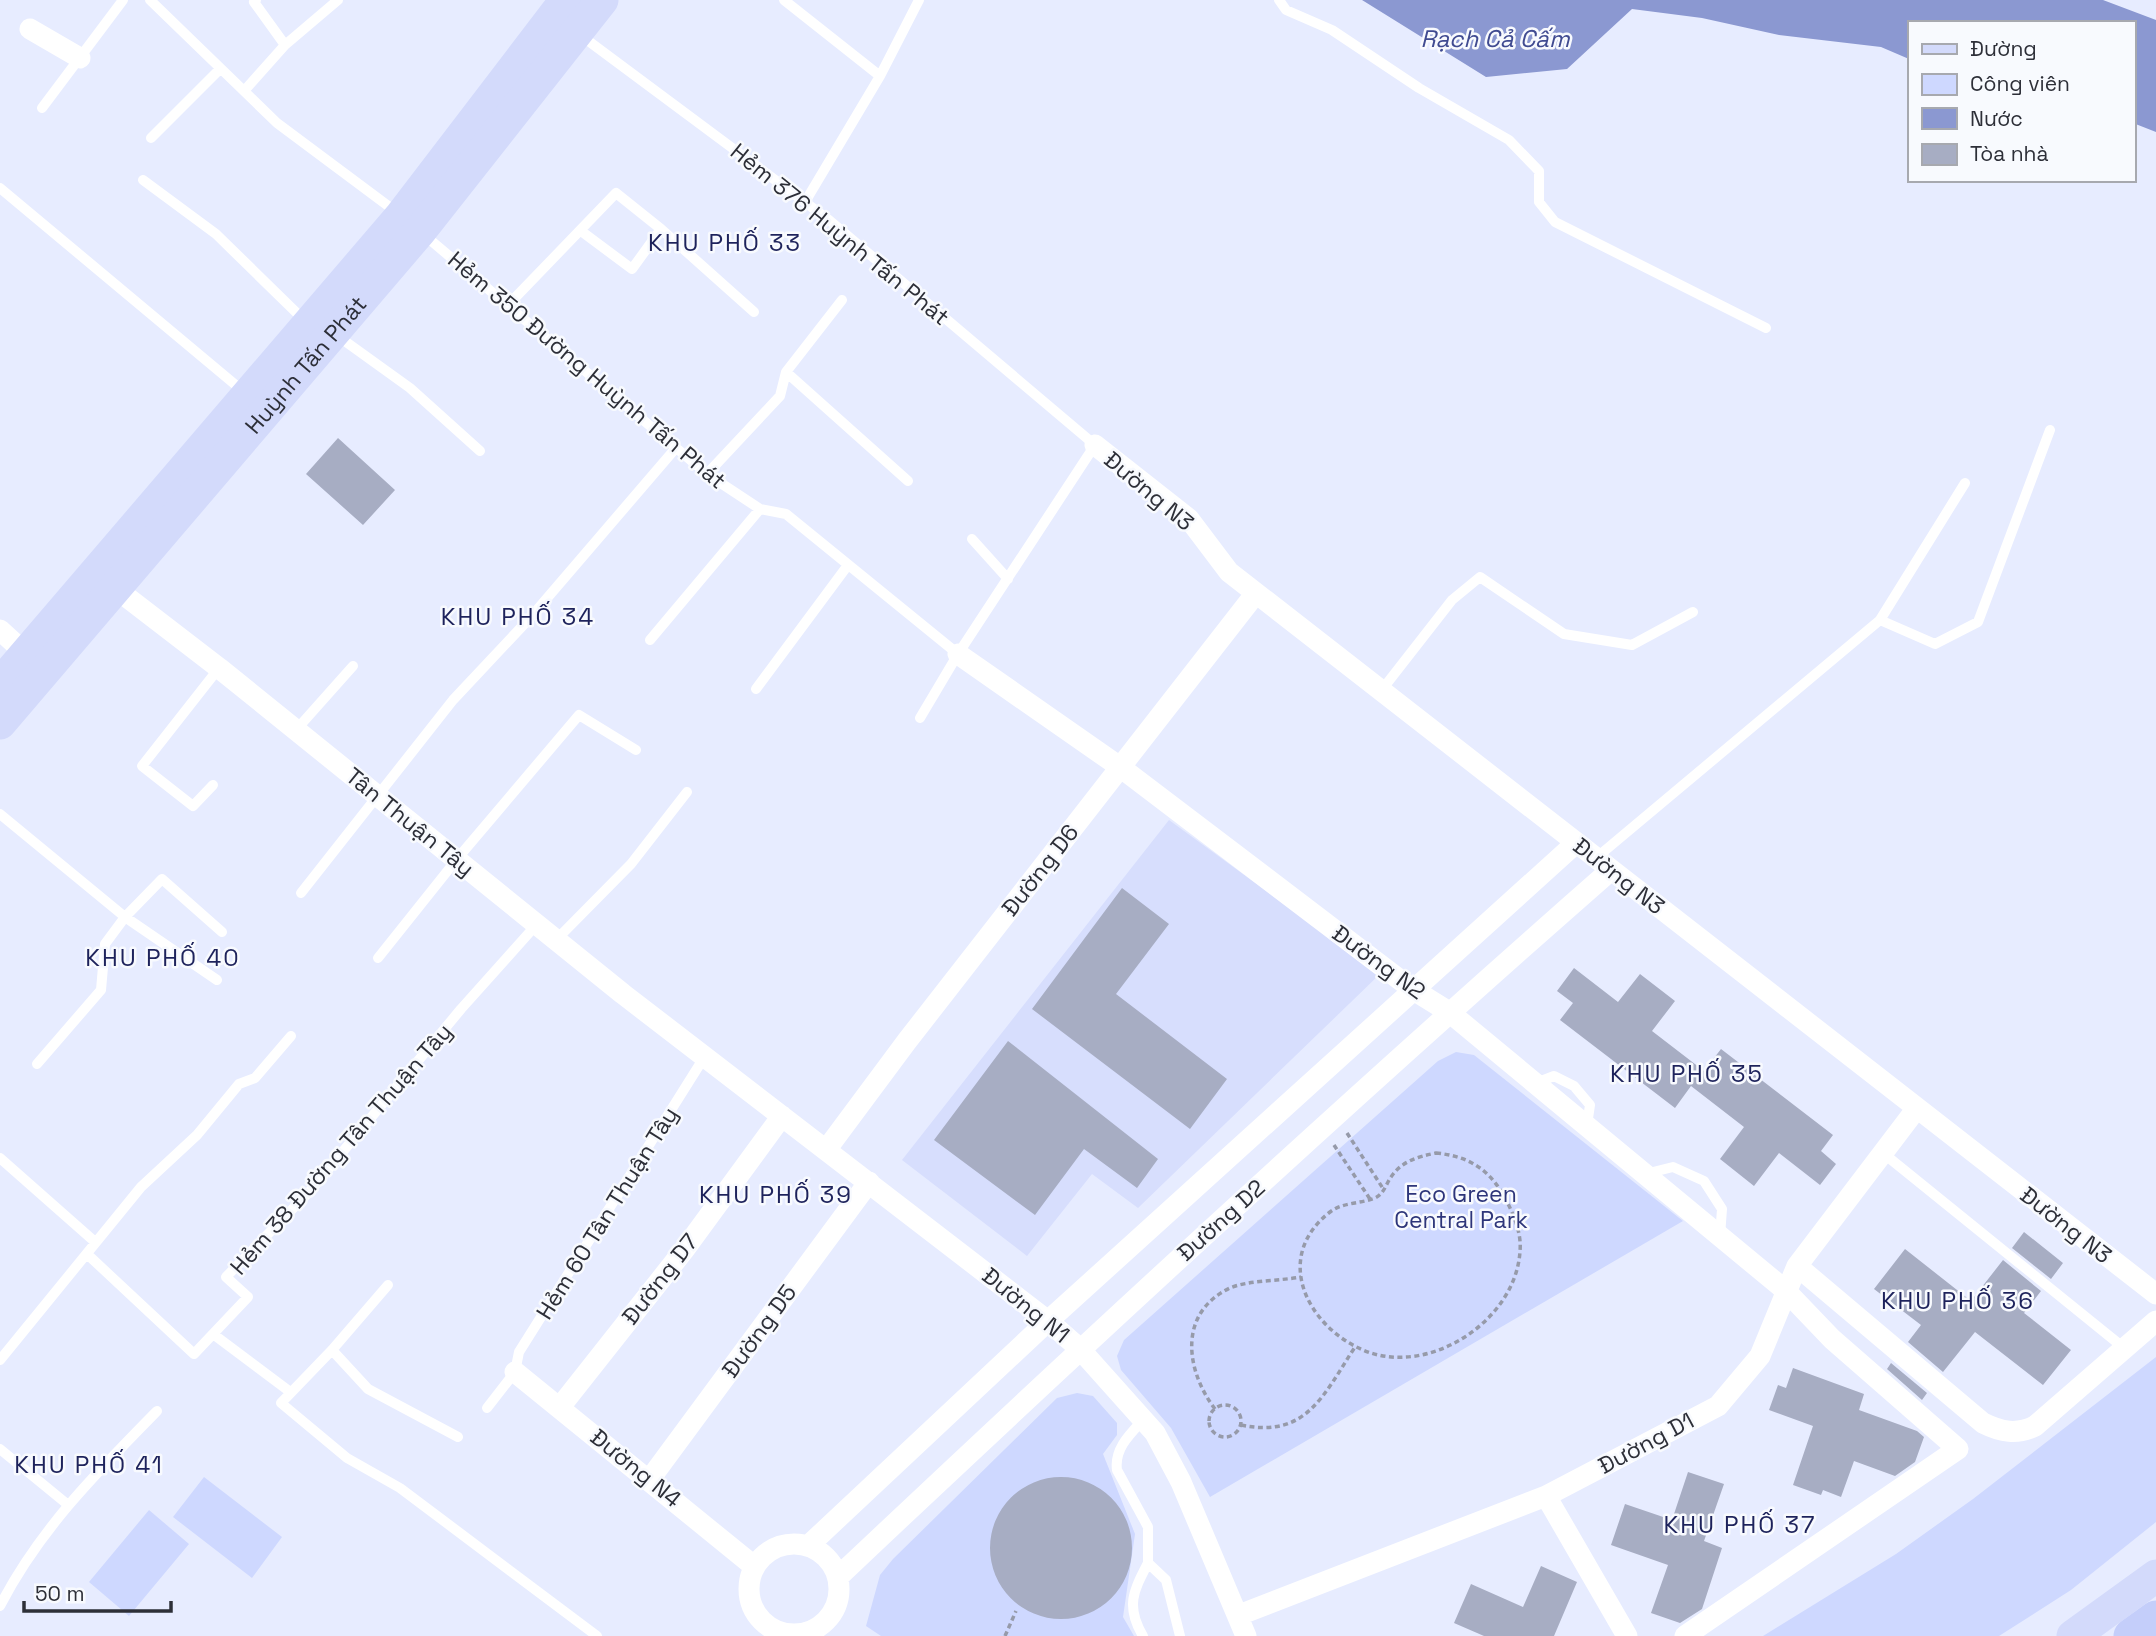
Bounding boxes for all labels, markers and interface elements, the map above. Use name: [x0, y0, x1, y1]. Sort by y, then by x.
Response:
legend: [1908, 21, 2135, 182]
water label: Rạch Cả Cấm: [1420, 23, 1571, 54]
text: Đường: [1970, 35, 2037, 62]
text: Công viên: [1970, 70, 2070, 97]
text: Nước: [1970, 105, 2023, 132]
street label: Hẻm 376 Huỳnh Tấn Phát: [724, 136, 956, 332]
text: Tòa nhà: [1970, 140, 2049, 167]
district label: KHU PHỐ 33: [648, 227, 802, 258]
street label: Hẻm 350 Đường Huỳnh Tấn Phát: [442, 245, 732, 495]
street label: Huỳnh Tấn Phát: [238, 289, 373, 440]
street label: Đường N3: [1098, 445, 1200, 537]
district label: KHU PHỐ 34: [441, 601, 595, 632]
street label: Tân Thuận Tây: [340, 761, 480, 883]
street label: Đường D6: [995, 818, 1085, 922]
street label: Đường N3: [1567, 831, 1671, 921]
street label: Đường N2: [1326, 918, 1432, 1006]
district label: KHU PHỐ 40: [85, 942, 241, 973]
street label: Hẻm 38 Đường Tân Thuận Tây: [223, 1017, 459, 1281]
district label: KHU PHỐ 35: [1610, 1058, 1764, 1089]
street label: Hẻm 60 Tân Thuận Tây: [529, 1101, 685, 1325]
street label: Đường D2: [1171, 1173, 1271, 1267]
district label: KHU PHỐ 39: [699, 1179, 853, 1210]
park label: Eco Green Central Park: [1394, 1179, 1528, 1235]
street label: Đường N3: [2014, 1180, 2118, 1270]
street label: Đường D7: [615, 1227, 705, 1331]
street label: Đường N1: [976, 1261, 1076, 1349]
street label: Đường D5: [715, 1278, 803, 1384]
district label: KHU PHỐ 36: [1881, 1285, 2035, 1316]
street label: Đường D1: [1593, 1405, 1699, 1481]
street label: Đường N4: [584, 1422, 688, 1514]
district label: KHU PHỐ 41: [14, 1449, 164, 1480]
district label: KHU PHỐ 37: [1664, 1509, 1816, 1540]
scale bar: [24, 1570, 172, 1614]
text: 50 m: [35, 1580, 85, 1607]

